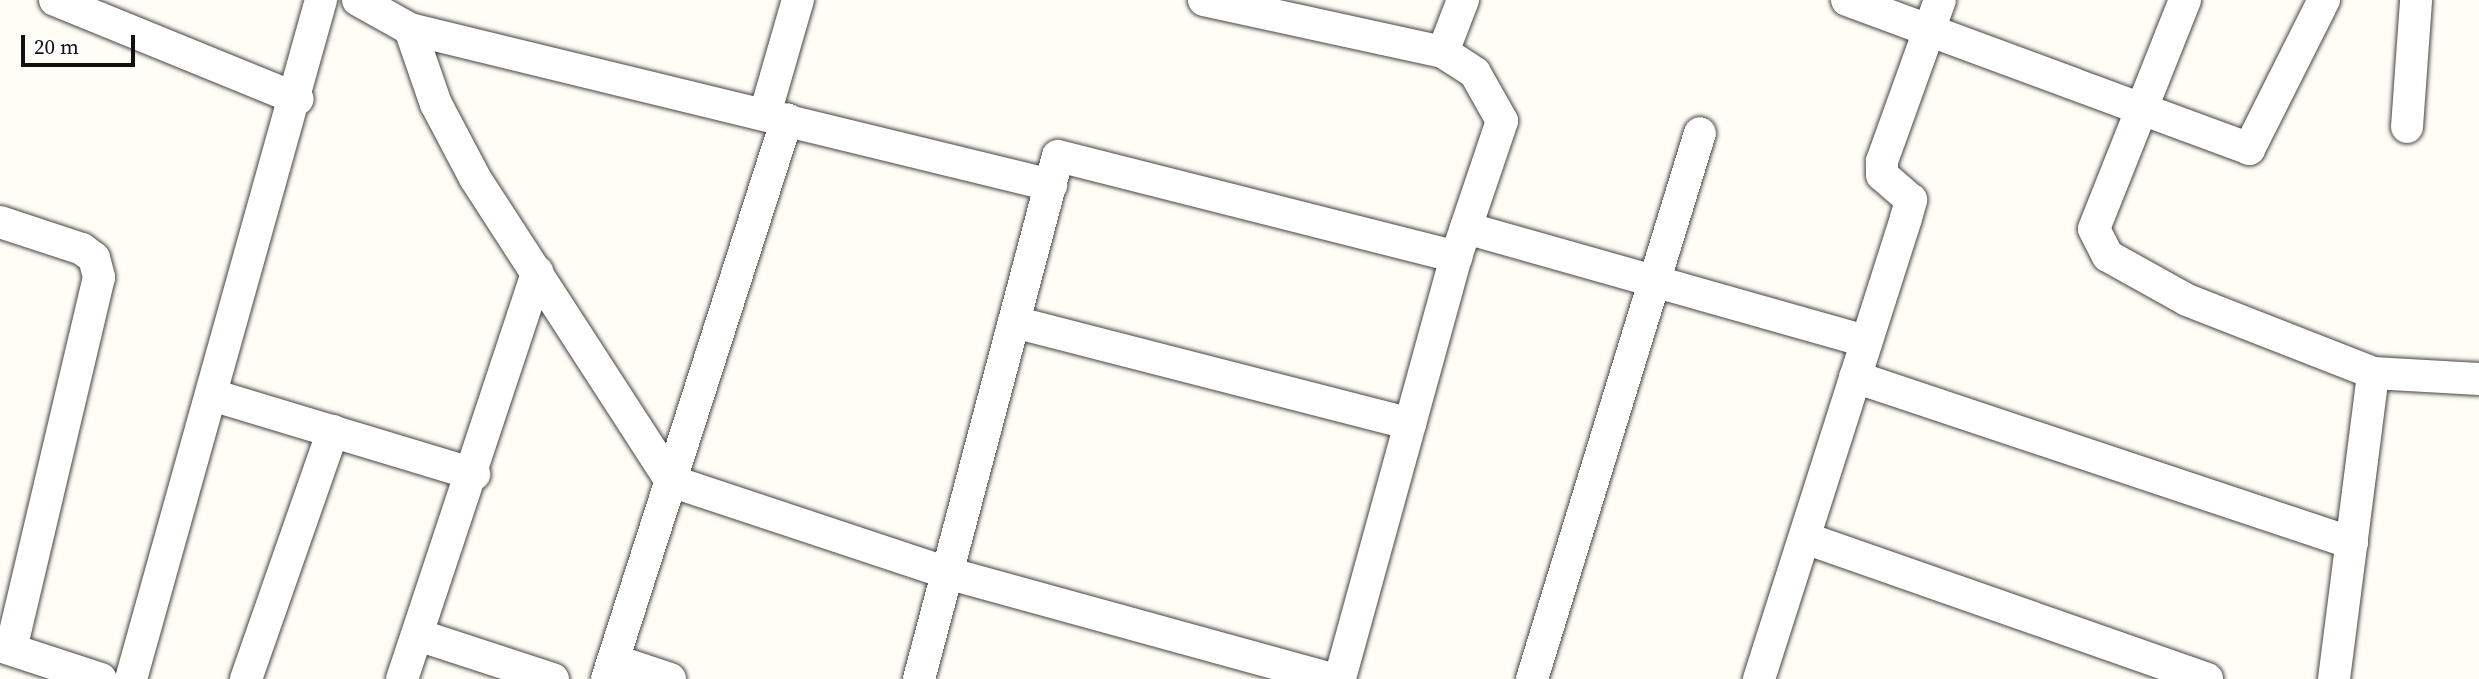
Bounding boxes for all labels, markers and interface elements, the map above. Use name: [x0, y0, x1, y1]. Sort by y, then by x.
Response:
scale bar: [24, 21, 138, 65]
text: 20 m: [34, 32, 79, 61]

